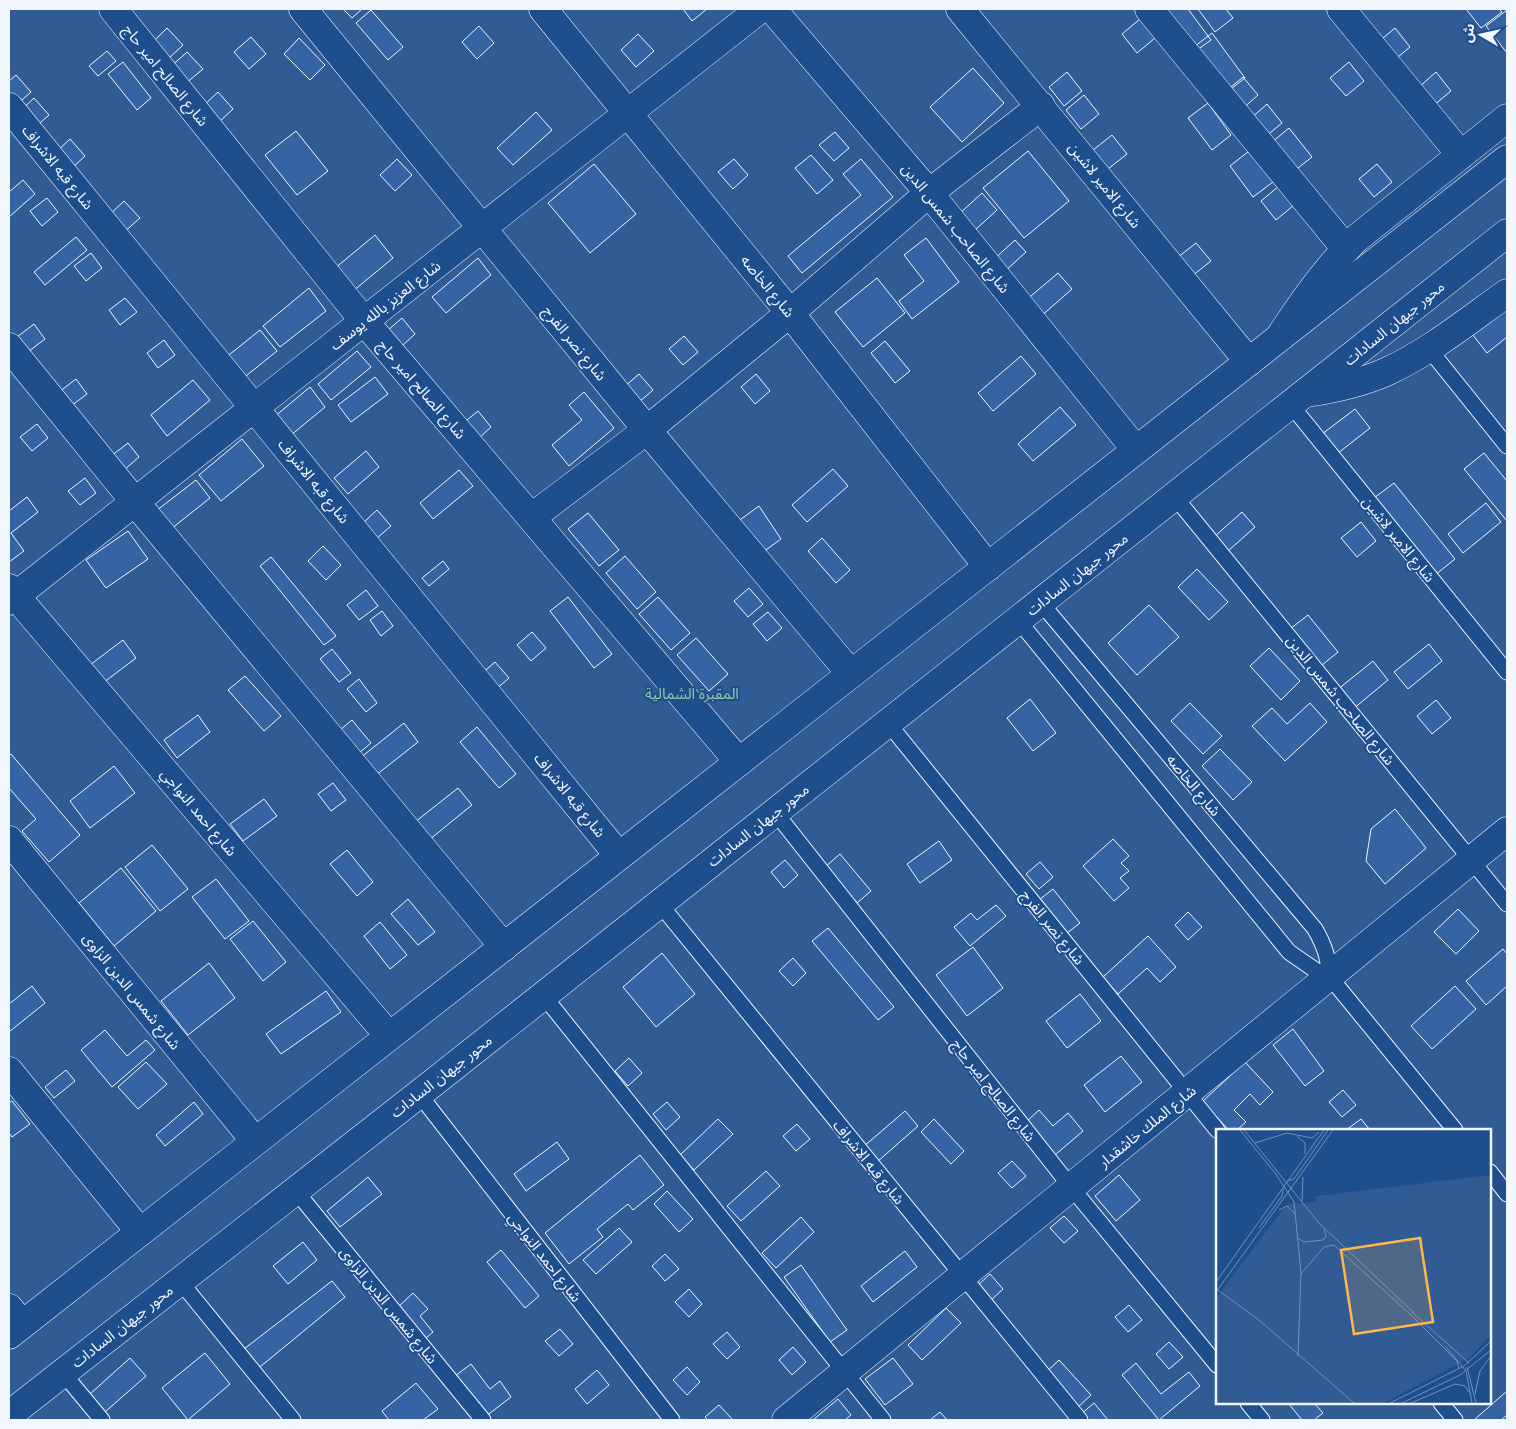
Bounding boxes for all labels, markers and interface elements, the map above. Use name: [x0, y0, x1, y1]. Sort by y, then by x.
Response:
north arrow: [1456, 10, 1506, 60]
street label: شارع الصالح امير حاج: [117, 21, 212, 132]
text: ش: [1459, 22, 1478, 44]
street label: شارع قبه الاشراف: [16, 121, 97, 215]
street label: شارع الامير لاشين: [1062, 139, 1145, 234]
street label: شارع الصاحب شمس الدين: [895, 160, 1014, 299]
street label: شارع الخاصه: [735, 251, 798, 323]
street label: شارع العزيز بالله يوسف: [326, 257, 446, 356]
street label: محور جيهان السادات: [1340, 277, 1448, 369]
street label: شارع نصر الفرج: [537, 302, 610, 386]
street label: شارع الصالح امير حاج: [371, 336, 470, 445]
street label: شارع قبه الاشراف: [272, 435, 353, 529]
street label: شارع الامير لاشين: [1356, 493, 1439, 588]
street label: محور جيهان السادات: [1023, 529, 1132, 620]
street label: شارع الصاحب شمس الدين: [1280, 632, 1399, 771]
park label: المقبرة الشمالية: [645, 685, 739, 703]
street label: شارع قبه الاشراف: [528, 749, 609, 843]
street label: شارع الخاصه: [1160, 751, 1225, 822]
street label: شارع احمد النواجي: [154, 765, 241, 862]
street label: محور جيهان السادات: [704, 780, 813, 871]
street label: شارع نصر الفرج: [1015, 886, 1088, 970]
street label: شارع شمس الدين الزاوى: [77, 929, 184, 1055]
street label: محور جيهان السادات: [387, 1031, 496, 1122]
street label: شارع الصالح امير حاج: [945, 1035, 1040, 1147]
street label: شارع الملك خاشقدار: [1094, 1081, 1202, 1174]
street label: شارع قبه الاشراف: [827, 1116, 908, 1210]
inset map: [1216, 1129, 1491, 1404]
street label: شارع احمد النواجي: [502, 1209, 585, 1308]
street label: شارع شمس الدين الزاوى: [334, 1243, 441, 1369]
street label: محور جيهان السادات: [68, 1281, 177, 1372]

